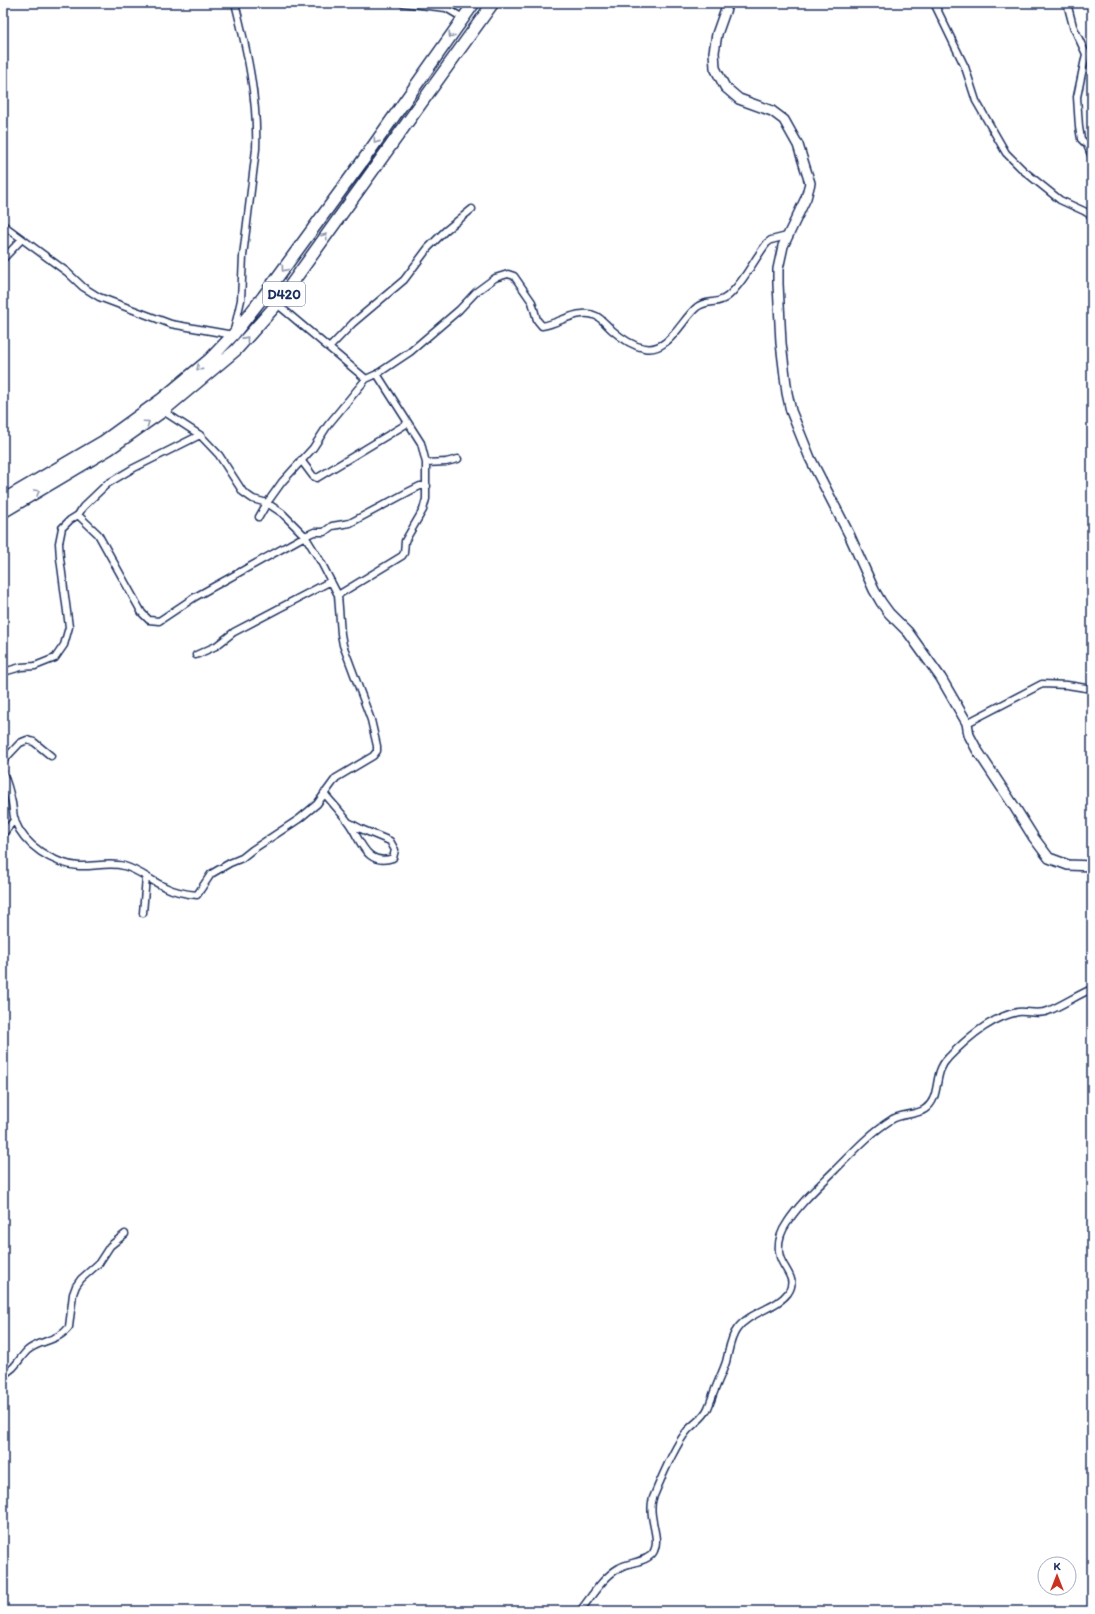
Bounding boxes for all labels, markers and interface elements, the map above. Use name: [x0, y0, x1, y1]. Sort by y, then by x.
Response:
one-way arrow: [448, 31, 456, 38]
one-way arrow: [374, 137, 381, 144]
one-way arrow: [320, 234, 327, 241]
one-way arrow: [281, 265, 288, 272]
road number: D420: [263, 282, 305, 306]
one-way arrow: [241, 336, 248, 344]
one-way arrow: [197, 363, 204, 370]
one-way arrow: [142, 421, 149, 428]
one-way arrow: [33, 490, 40, 497]
north arrow: [1037, 1556, 1077, 1596]
text: K: [1053, 1560, 1061, 1573]

